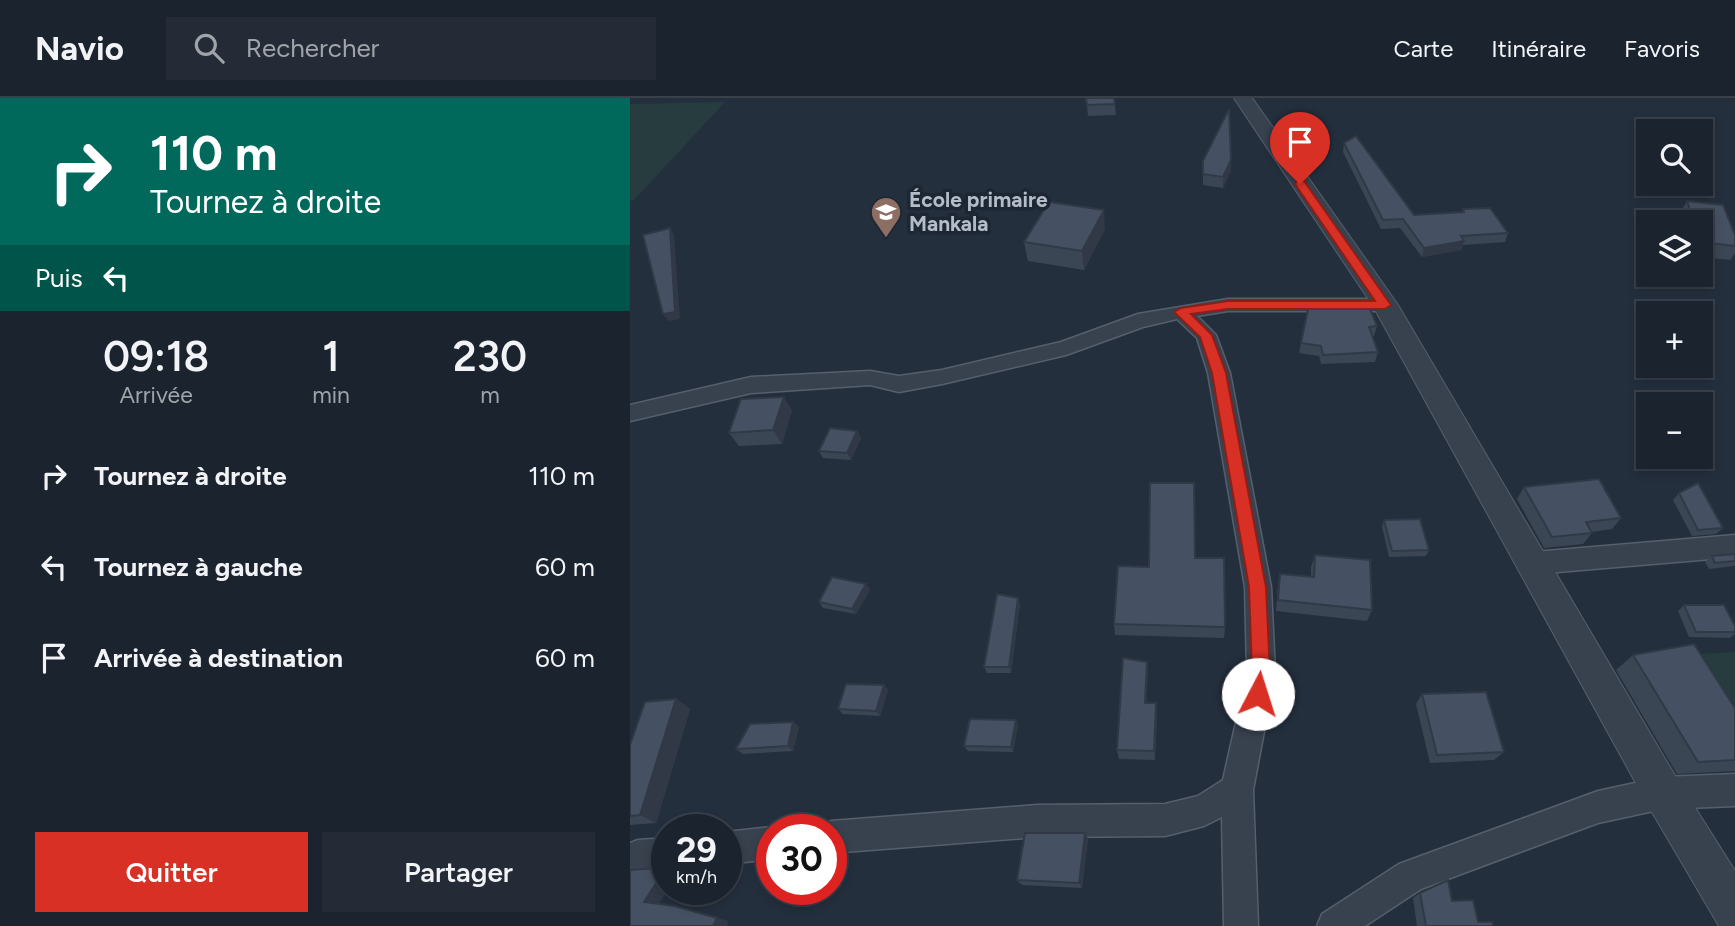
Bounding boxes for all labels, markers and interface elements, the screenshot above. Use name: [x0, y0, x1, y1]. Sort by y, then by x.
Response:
search box: [166, 17, 656, 80]
text: Navio: [35, 29, 124, 68]
icon: search: [190, 29, 228, 67]
text: Rechercher: [246, 32, 379, 64]
text: Carte: [1393, 34, 1453, 63]
text: Itinéraire: [1491, 34, 1586, 63]
text: Favoris: [1624, 34, 1700, 63]
pin: [1270, 112, 1330, 184]
map controls: [1636, 119, 1713, 469]
button: search: [1636, 119, 1713, 196]
text: 110 m: [150, 123, 278, 182]
icon: arrive: [1281, 123, 1319, 161]
icon: right: [35, 126, 126, 217]
text: Tournez à droite: [150, 183, 381, 221]
place label: École primaire Mankala: [909, 187, 1048, 236]
school or university icon: École primaire Mankala: [869, 195, 903, 239]
button: layers: [1636, 210, 1713, 287]
icon: left: [97, 259, 135, 297]
text: Puis: [35, 262, 83, 294]
button: +: [1636, 301, 1713, 378]
text: 09:18: [103, 331, 209, 382]
text: 1: [322, 331, 340, 382]
text: 230: [453, 331, 527, 382]
text: Arrivée: [119, 381, 193, 409]
text: min: [312, 381, 350, 409]
text: m: [480, 381, 500, 409]
button: −: [1636, 392, 1713, 469]
icon: right: [35, 457, 73, 495]
text: Tournez à droite: [94, 460, 287, 492]
text: 110 m: [528, 460, 595, 492]
icon: left: [35, 548, 73, 586]
text: Tournez à gauche: [94, 551, 303, 583]
text: 60 m: [535, 551, 595, 583]
icon: arrive: [35, 639, 73, 677]
text: Arrivée à destination: [94, 642, 343, 674]
text: 60 m: [535, 642, 595, 674]
position arrow: [1221, 657, 1295, 731]
speed limit sign: 30: [756, 814, 847, 905]
text: 29: [676, 829, 717, 871]
button: Quitter: [35, 832, 308, 912]
button: Partager: [322, 832, 595, 912]
text: km/h: [676, 866, 717, 888]

